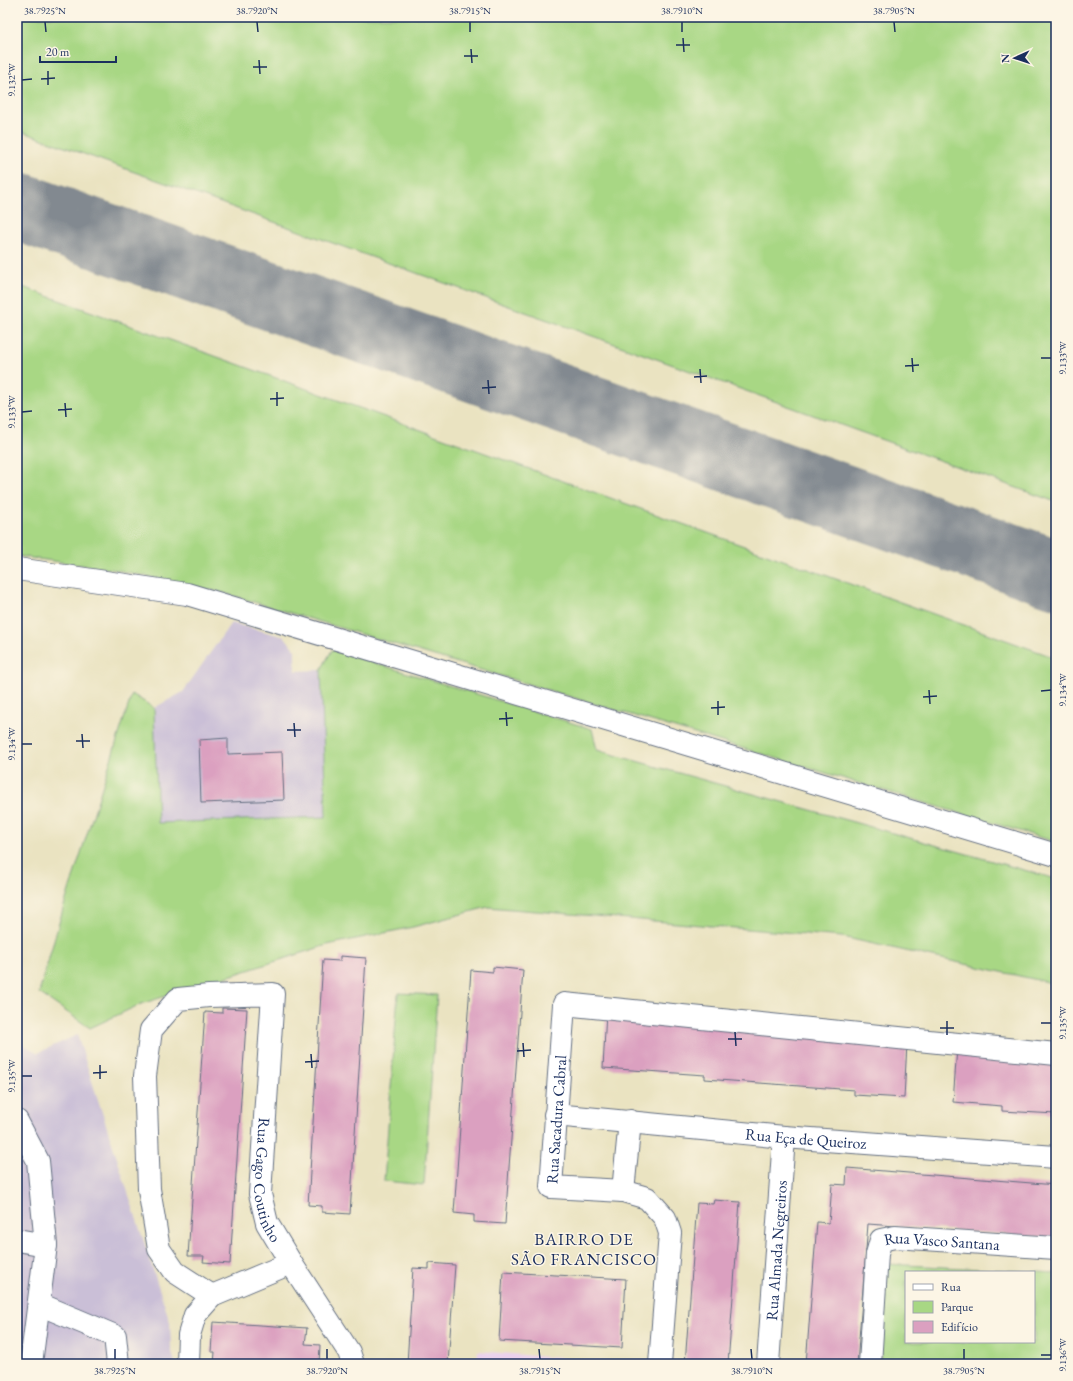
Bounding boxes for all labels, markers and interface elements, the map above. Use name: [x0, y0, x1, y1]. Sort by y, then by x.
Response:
text: 38.7925°N: [24, 4, 66, 17]
text: 38.7920°N: [236, 4, 278, 17]
text: 38.7915°N: [449, 4, 491, 17]
text: 38.7910°N: [661, 4, 703, 17]
text: 38.7905°N: [873, 4, 915, 17]
scale bar: [40, 38, 116, 64]
north arrow: [995, 38, 1035, 78]
text: 20 m: [46, 44, 70, 60]
text: N: [998, 54, 1012, 63]
text: 9.132°W: [5, 62, 18, 97]
text: 9.133°W: [1056, 340, 1069, 375]
text: 9.133°W: [5, 394, 18, 429]
text: 9.134°W: [1056, 672, 1069, 707]
text: 9.134°W: [5, 726, 18, 761]
text: 9.135°W: [1056, 1005, 1069, 1040]
street label: Rua Sacadura Cabral: [541, 1054, 571, 1185]
text: 9.135°W: [5, 1058, 18, 1093]
street label: Rua Gago Coutinho: [249, 1117, 286, 1246]
street label: Rua Eça de Queiroz: [744, 1123, 867, 1154]
street label: Rua Almada Negreiros: [761, 1179, 792, 1321]
street label: Rua Vasco Santana: [882, 1227, 1001, 1255]
district label: BAIRRO DE SÃO FRANCISCO: [511, 1228, 657, 1270]
legend: [905, 1271, 1035, 1343]
text: Rua: [941, 1279, 961, 1295]
text: Parque: [941, 1299, 973, 1315]
text: Edifício: [941, 1319, 978, 1335]
text: 9.136°W: [1056, 1337, 1069, 1372]
text: 38.7925°N: [94, 1364, 136, 1377]
text: 38.7920°N: [306, 1364, 348, 1377]
text: 38.7915°N: [519, 1364, 561, 1377]
text: 38.7910°N: [731, 1364, 773, 1377]
text: 38.7905°N: [943, 1364, 985, 1377]

